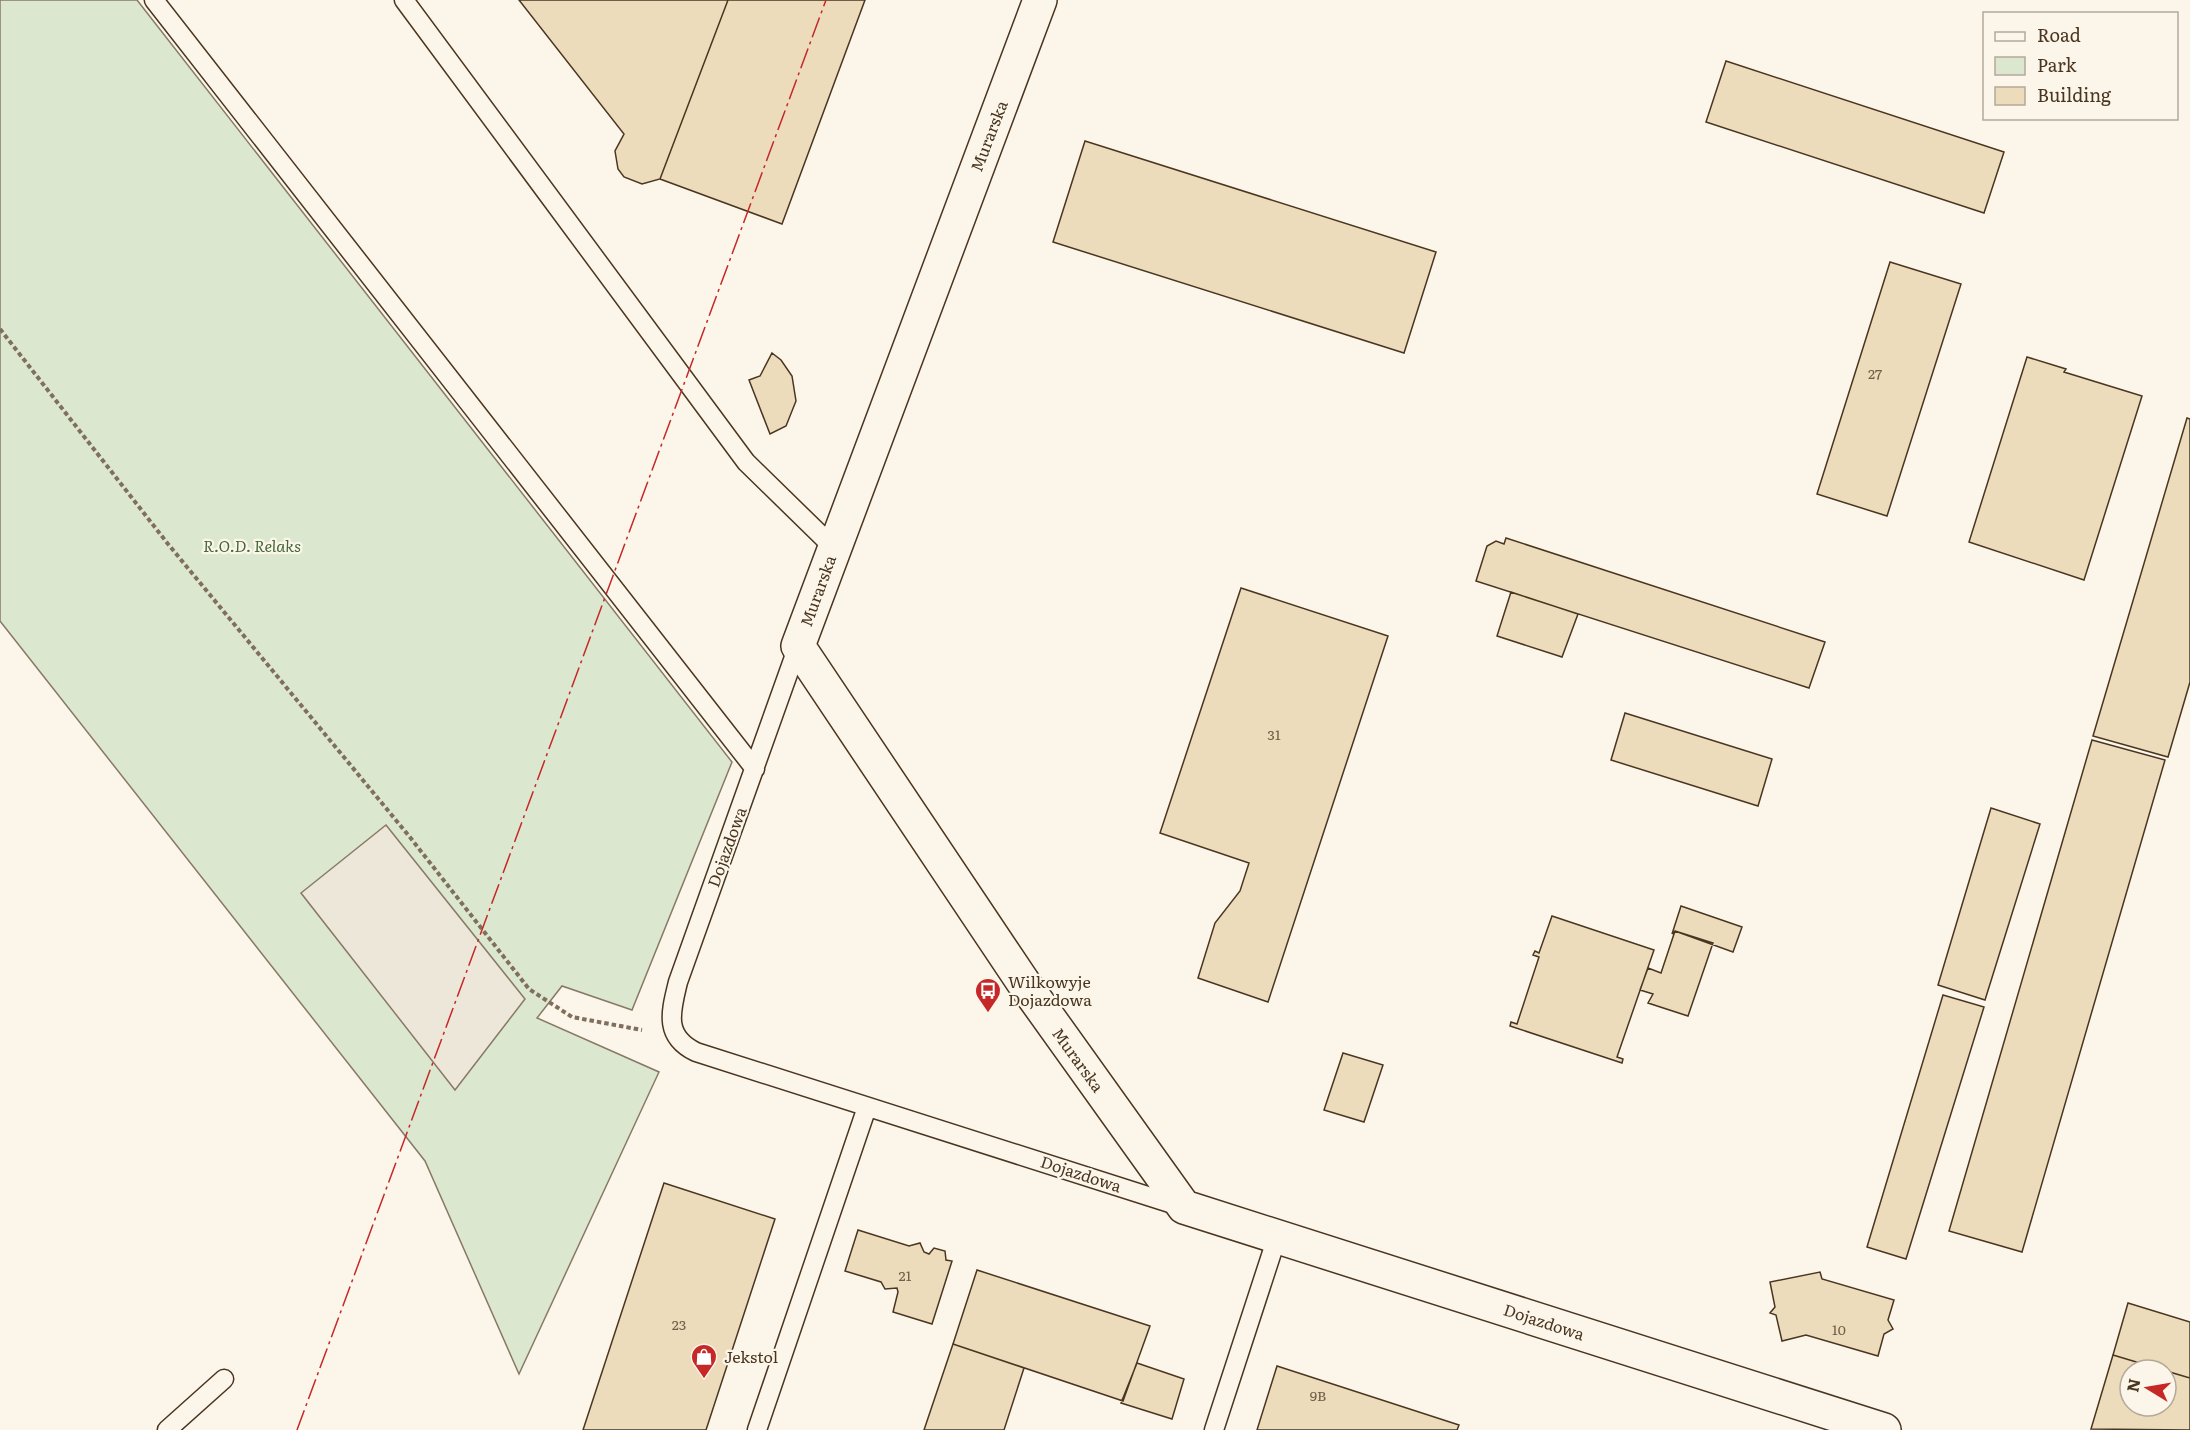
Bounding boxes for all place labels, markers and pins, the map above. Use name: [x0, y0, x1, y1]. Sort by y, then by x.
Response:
place label: Wilkowyje Dojazdowa: [1008, 969, 1092, 1011]
bus stop icon: Wilkowyje Dojazdowa: [973, 976, 1003, 1014]
shop icon: Jekstol: [689, 1342, 719, 1380]
place label: Jekstol: [724, 1344, 778, 1368]

